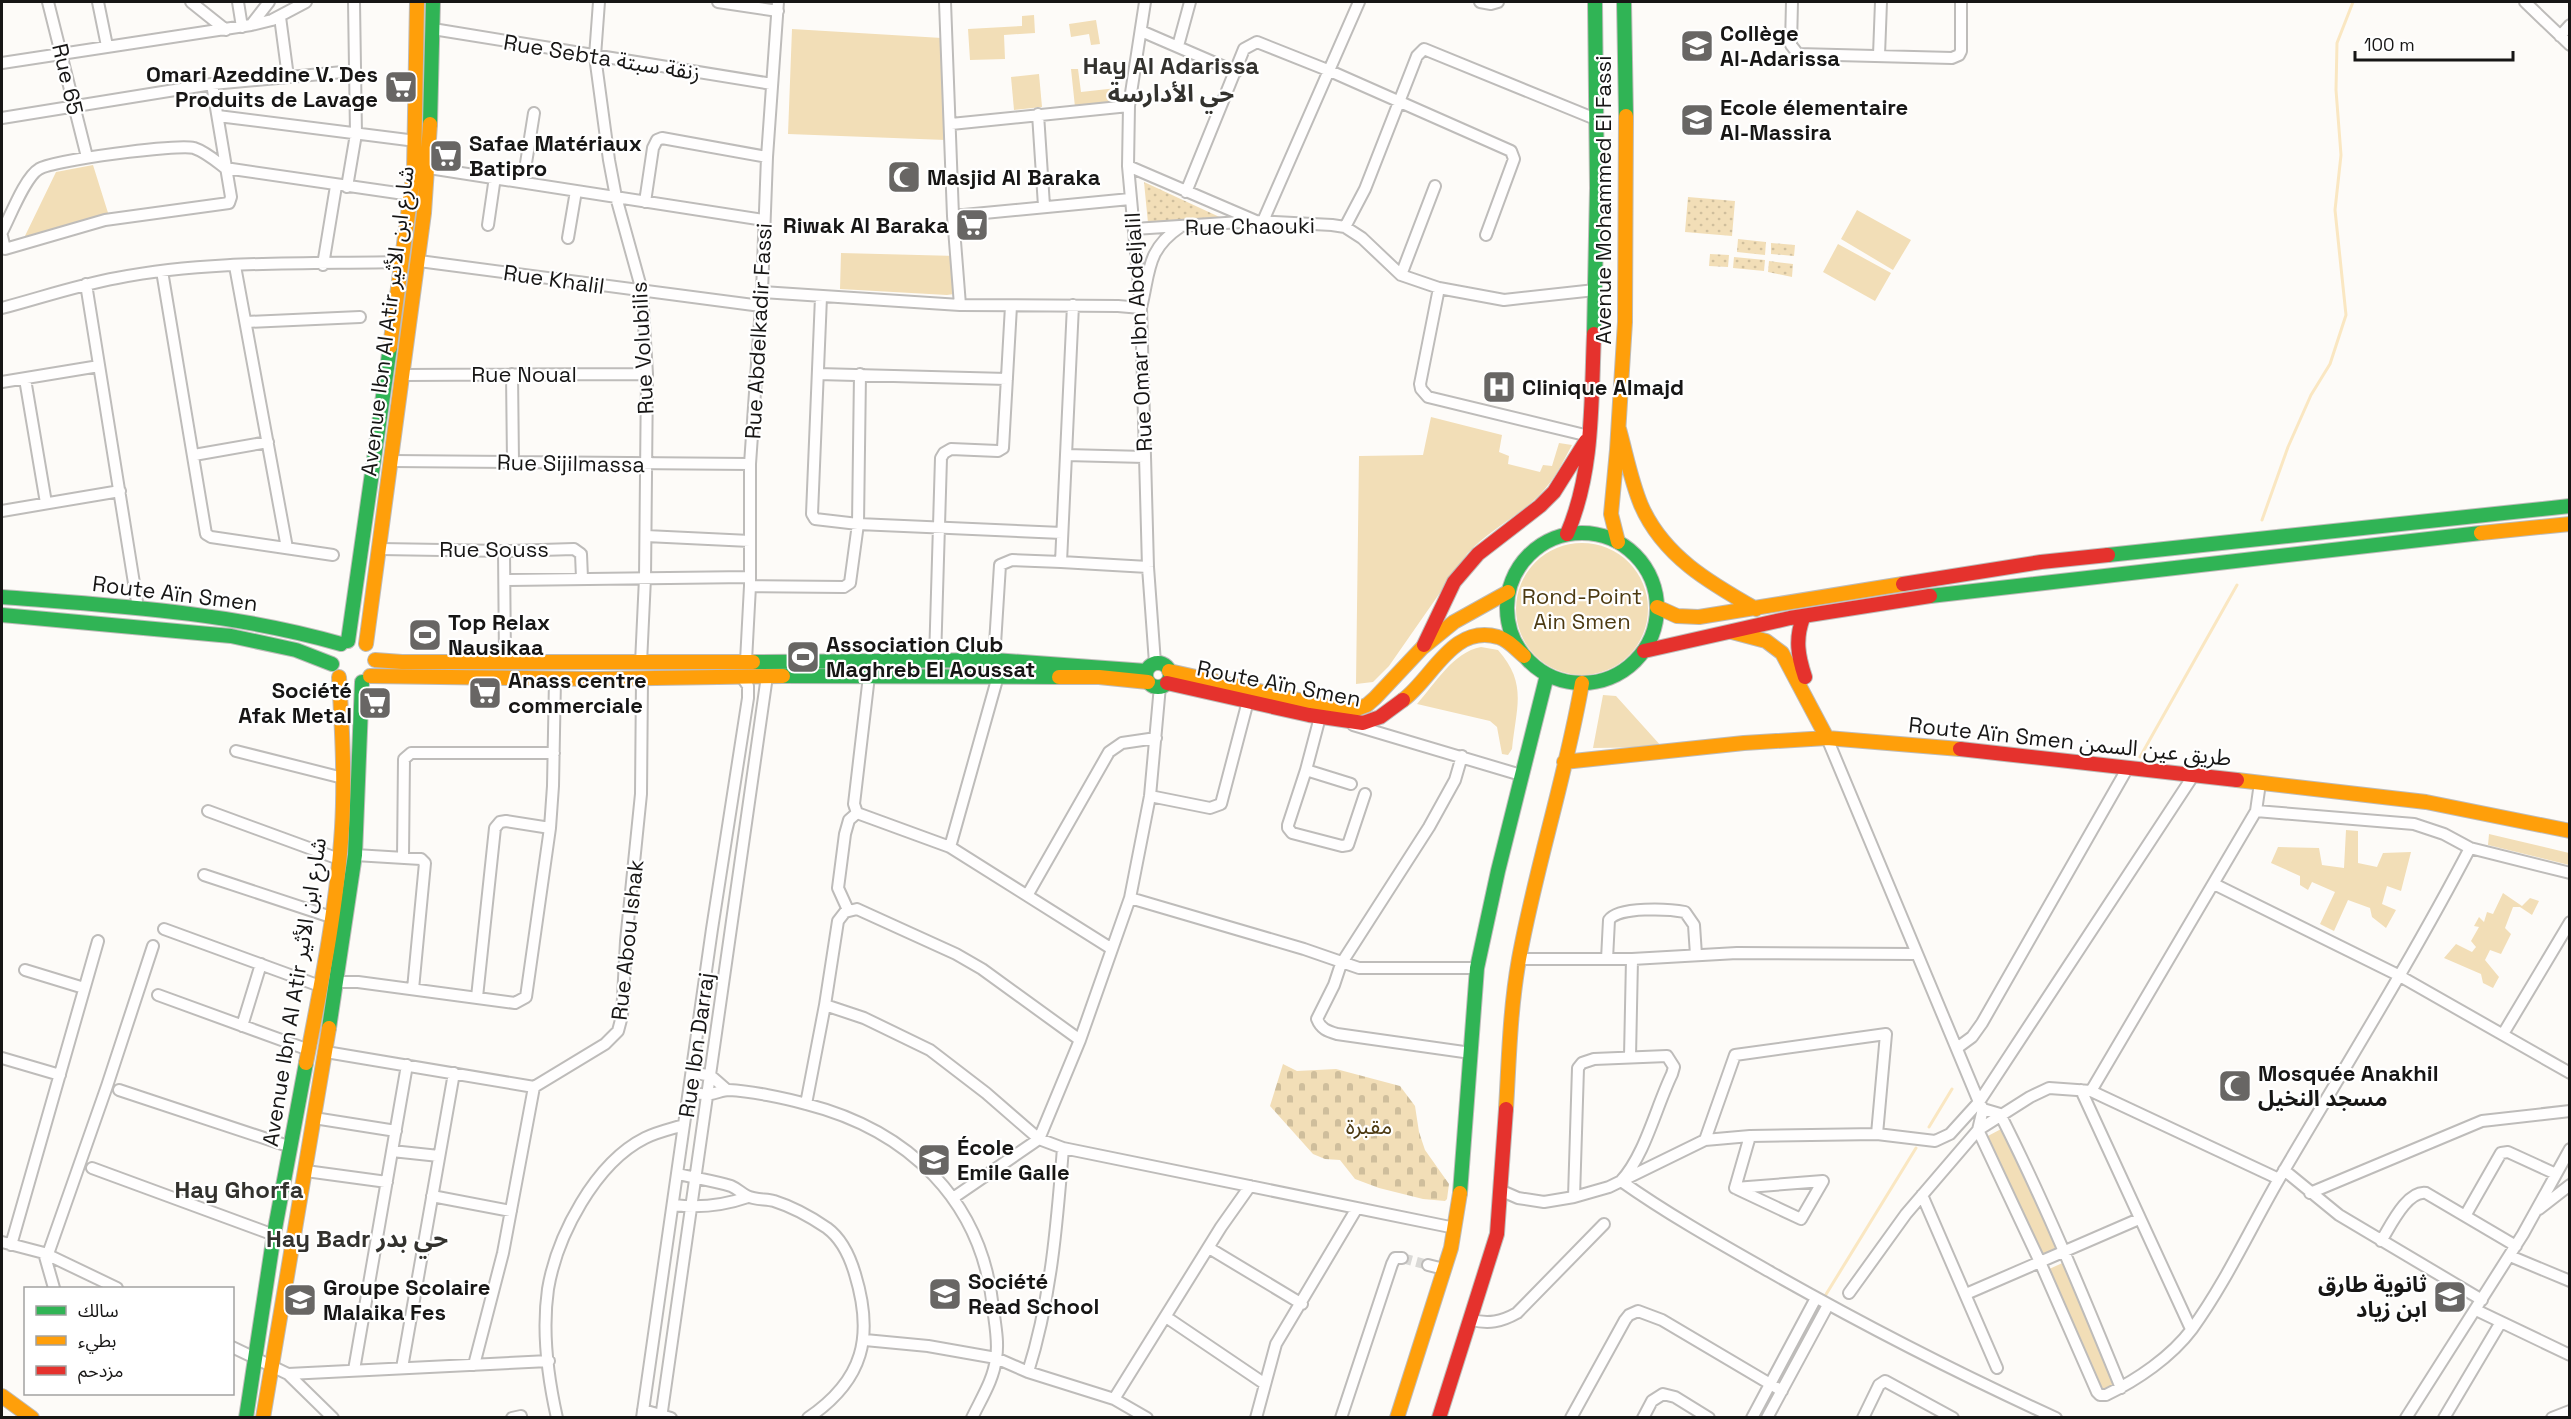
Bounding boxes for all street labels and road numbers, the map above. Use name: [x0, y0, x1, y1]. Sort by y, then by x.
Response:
street label: Rue Sebta زنقة سبتة: [502, 28, 702, 86]
street label: Rue 65: [46, 40, 90, 118]
street label: Avenue Mohammed El Fassi: [1589, 55, 1617, 345]
street label: Avenue Ibn Al Atir شارع ابن الأثير: [354, 164, 423, 478]
street label: Rue Chaouki: [1185, 211, 1315, 241]
street label: Rue Omar Ibn Abdeljalil: [1118, 212, 1158, 452]
street label: Rue Abdelkadir Fassi: [738, 222, 778, 440]
street label: Rue Khalil: [502, 258, 606, 300]
street label: Rue Volubilis: [625, 281, 659, 415]
street label: Rue Noual: [471, 360, 577, 388]
street label: Rue Sijilmassa: [497, 448, 646, 478]
street label: Rue Souss: [439, 535, 549, 563]
street label: Route Aïn Smen: [91, 569, 259, 617]
street label: Route Aïn Smen: [1195, 653, 1363, 713]
street label: Route Aïn Smen طريق عين السمن: [1907, 710, 2233, 772]
street label: Avenue Ibn Al Atir شارع ابن الأثير: [256, 836, 335, 1149]
street label: Rue Abou Ishak: [605, 858, 649, 1022]
street label: Rue Ibn Darraj: [672, 971, 720, 1119]

